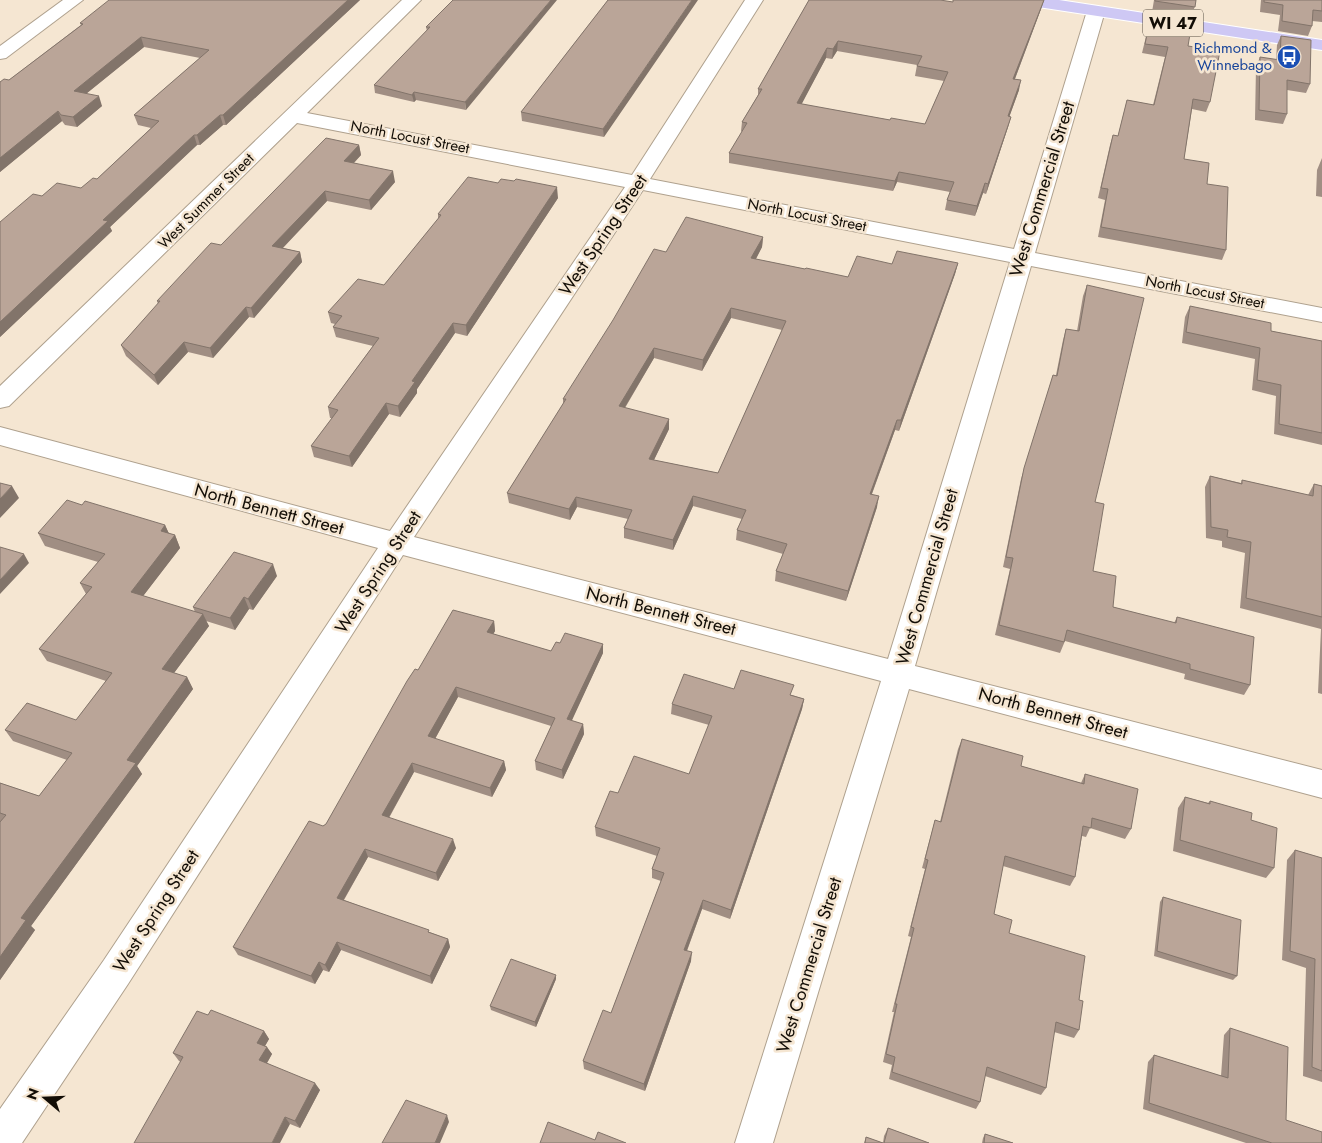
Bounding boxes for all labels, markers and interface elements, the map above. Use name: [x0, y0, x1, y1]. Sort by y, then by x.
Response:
road number: WI 47: [1143, 9, 1203, 36]
place label: Richmond & Winnebago: [1194, 37, 1272, 76]
bus stop icon: Richmond & Winnebago: [1276, 44, 1302, 70]
street label: West Commercial Street: [1003, 97, 1081, 280]
street label: North Locust Street: [349, 115, 472, 159]
street label: West Summer Street: [153, 148, 259, 254]
street label: West Spring Street: [553, 168, 654, 301]
street label: North Locust Street: [746, 193, 869, 237]
street label: North Locust Street: [1144, 270, 1267, 314]
street label: North Bennett Street: [191, 477, 347, 542]
street label: West Commercial Street: [889, 485, 965, 668]
street label: West Spring Street: [329, 505, 428, 638]
street label: North Bennett Street: [583, 580, 739, 642]
street label: North Bennett Street: [975, 681, 1131, 746]
street label: West Spring Street: [107, 844, 206, 977]
street label: West Commercial Street: [770, 873, 848, 1056]
north arrow: [20, 1073, 70, 1123]
text: N: [21, 1085, 44, 1102]

